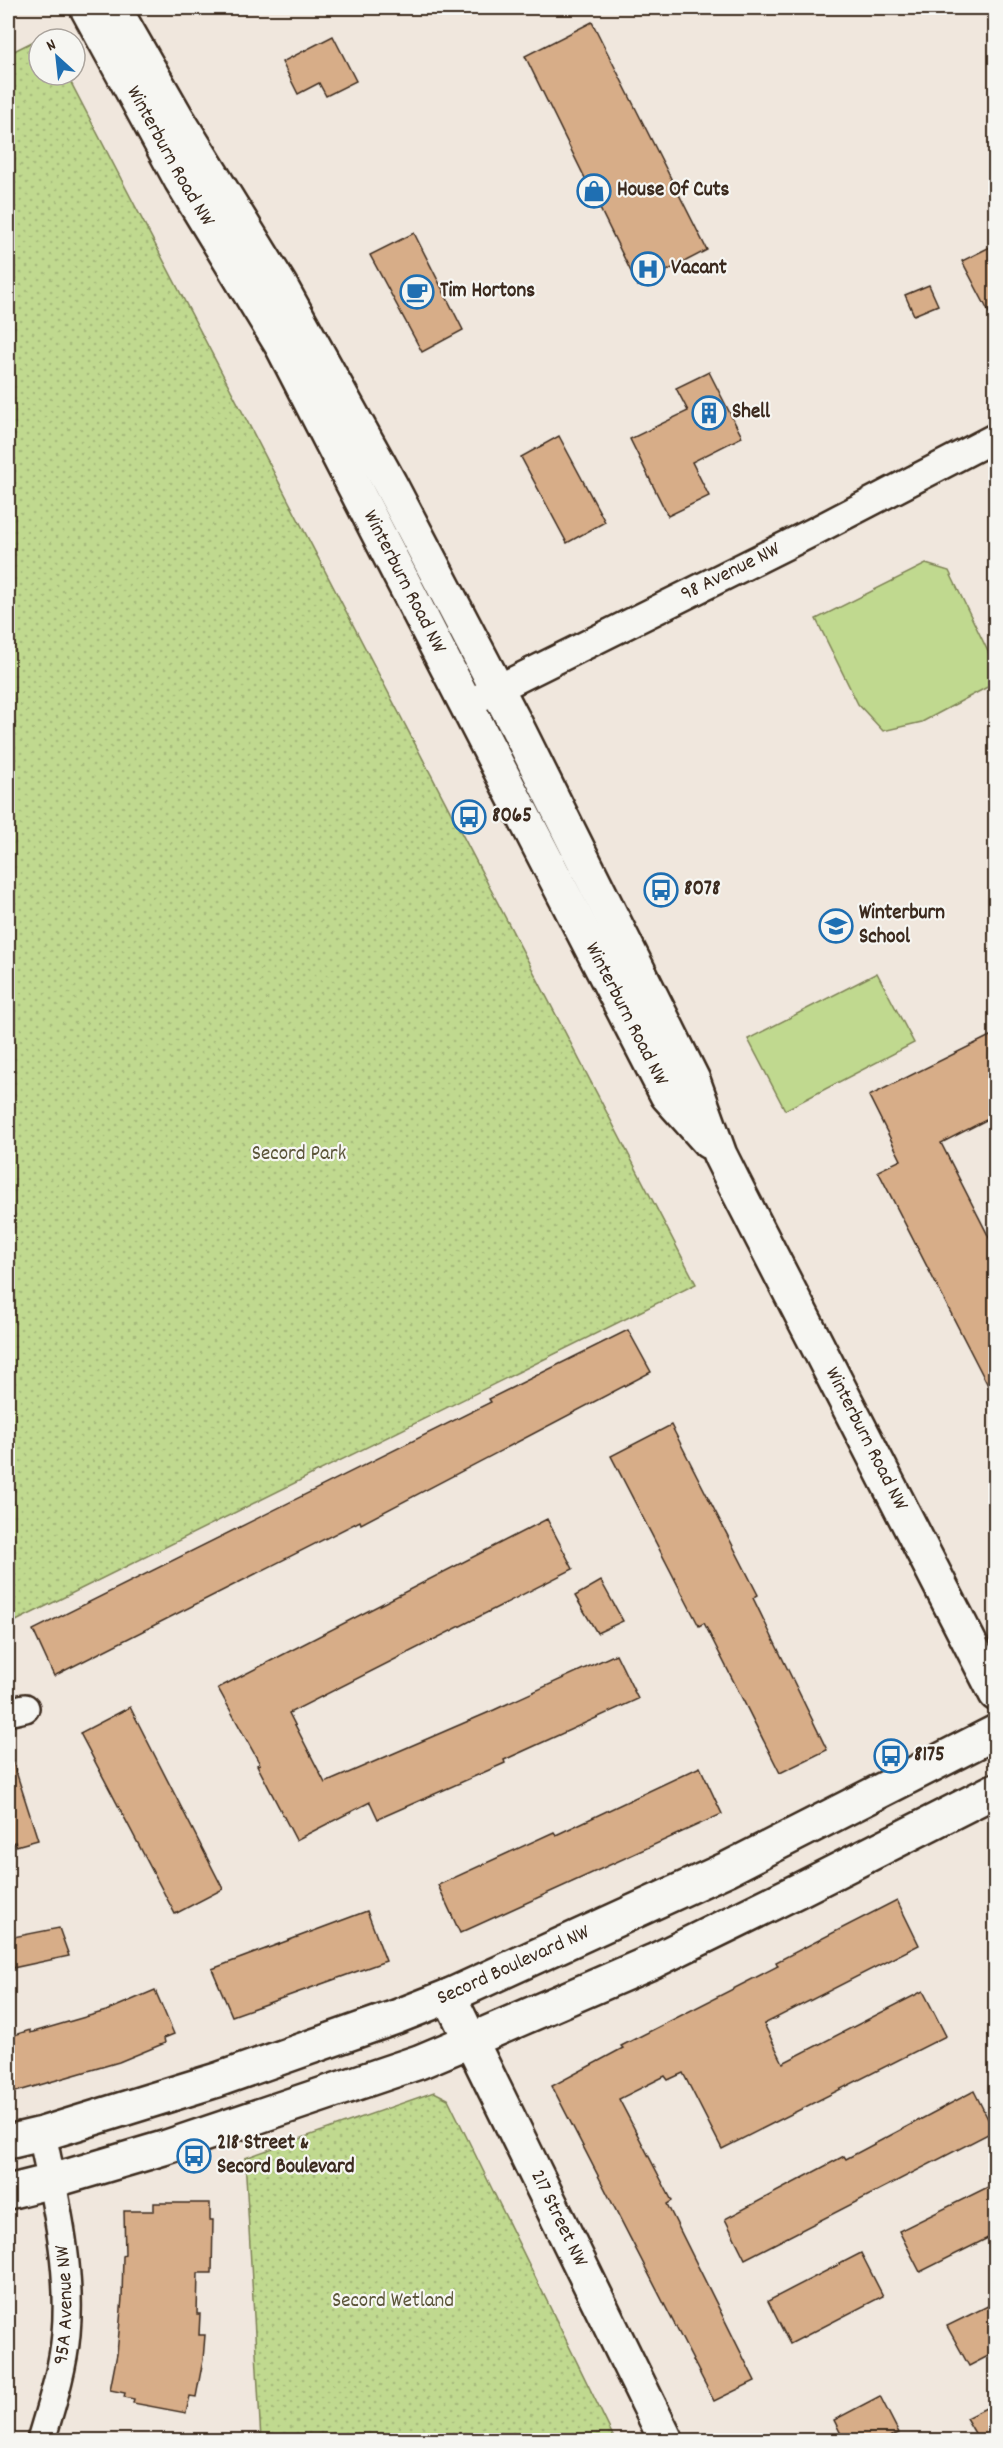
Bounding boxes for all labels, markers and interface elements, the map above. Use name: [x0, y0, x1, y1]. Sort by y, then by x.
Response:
north arrow: [27, 27, 87, 87]
text: N: [43, 34, 60, 58]
street label: Winterburn Road NW: [118, 81, 222, 234]
shop icon: House Of Cuts: [576, 173, 612, 209]
place label: House Of Cuts: [617, 176, 729, 206]
hospital icon: Vacant: [630, 251, 666, 287]
place label: Vacant: [671, 254, 727, 284]
cafe icon: Tim Hortons: [399, 274, 435, 310]
place label: Tim Hortons: [440, 277, 535, 307]
building icon: Shell: [691, 395, 727, 431]
place label: Shell: [732, 398, 771, 428]
street label: Winterburn Road NW: [354, 505, 453, 660]
street label: 98 Avenue NW: [676, 535, 787, 610]
bus stop icon: 8065: [451, 799, 487, 835]
place label: 8065: [492, 802, 532, 832]
bus stop icon: 8078: [643, 872, 679, 908]
place label: 8078: [684, 875, 720, 905]
place label: Winterburn School: [859, 899, 945, 953]
school or university icon: Winterburn School: [818, 908, 854, 944]
street label: Winterburn Road NW: [576, 938, 675, 1092]
park label: Secord Park: [252, 1140, 346, 1170]
street label: Winterburn Road NW: [816, 1362, 915, 1517]
bus stop icon: 8175: [873, 1738, 909, 1774]
place label: 8175: [914, 1741, 945, 1771]
street label: Secord Boulevard NW: [433, 1918, 596, 2014]
place label: 218 Street & Secord Boulevard: [217, 2129, 355, 2183]
bus stop icon: 218 Street & Secord Boulevard: [176, 2138, 212, 2174]
street label: 217 Street NW: [521, 2165, 595, 2273]
street label: 95A Avenue NW: [47, 2242, 82, 2368]
park label: Secord Wetland: [332, 2287, 454, 2317]

